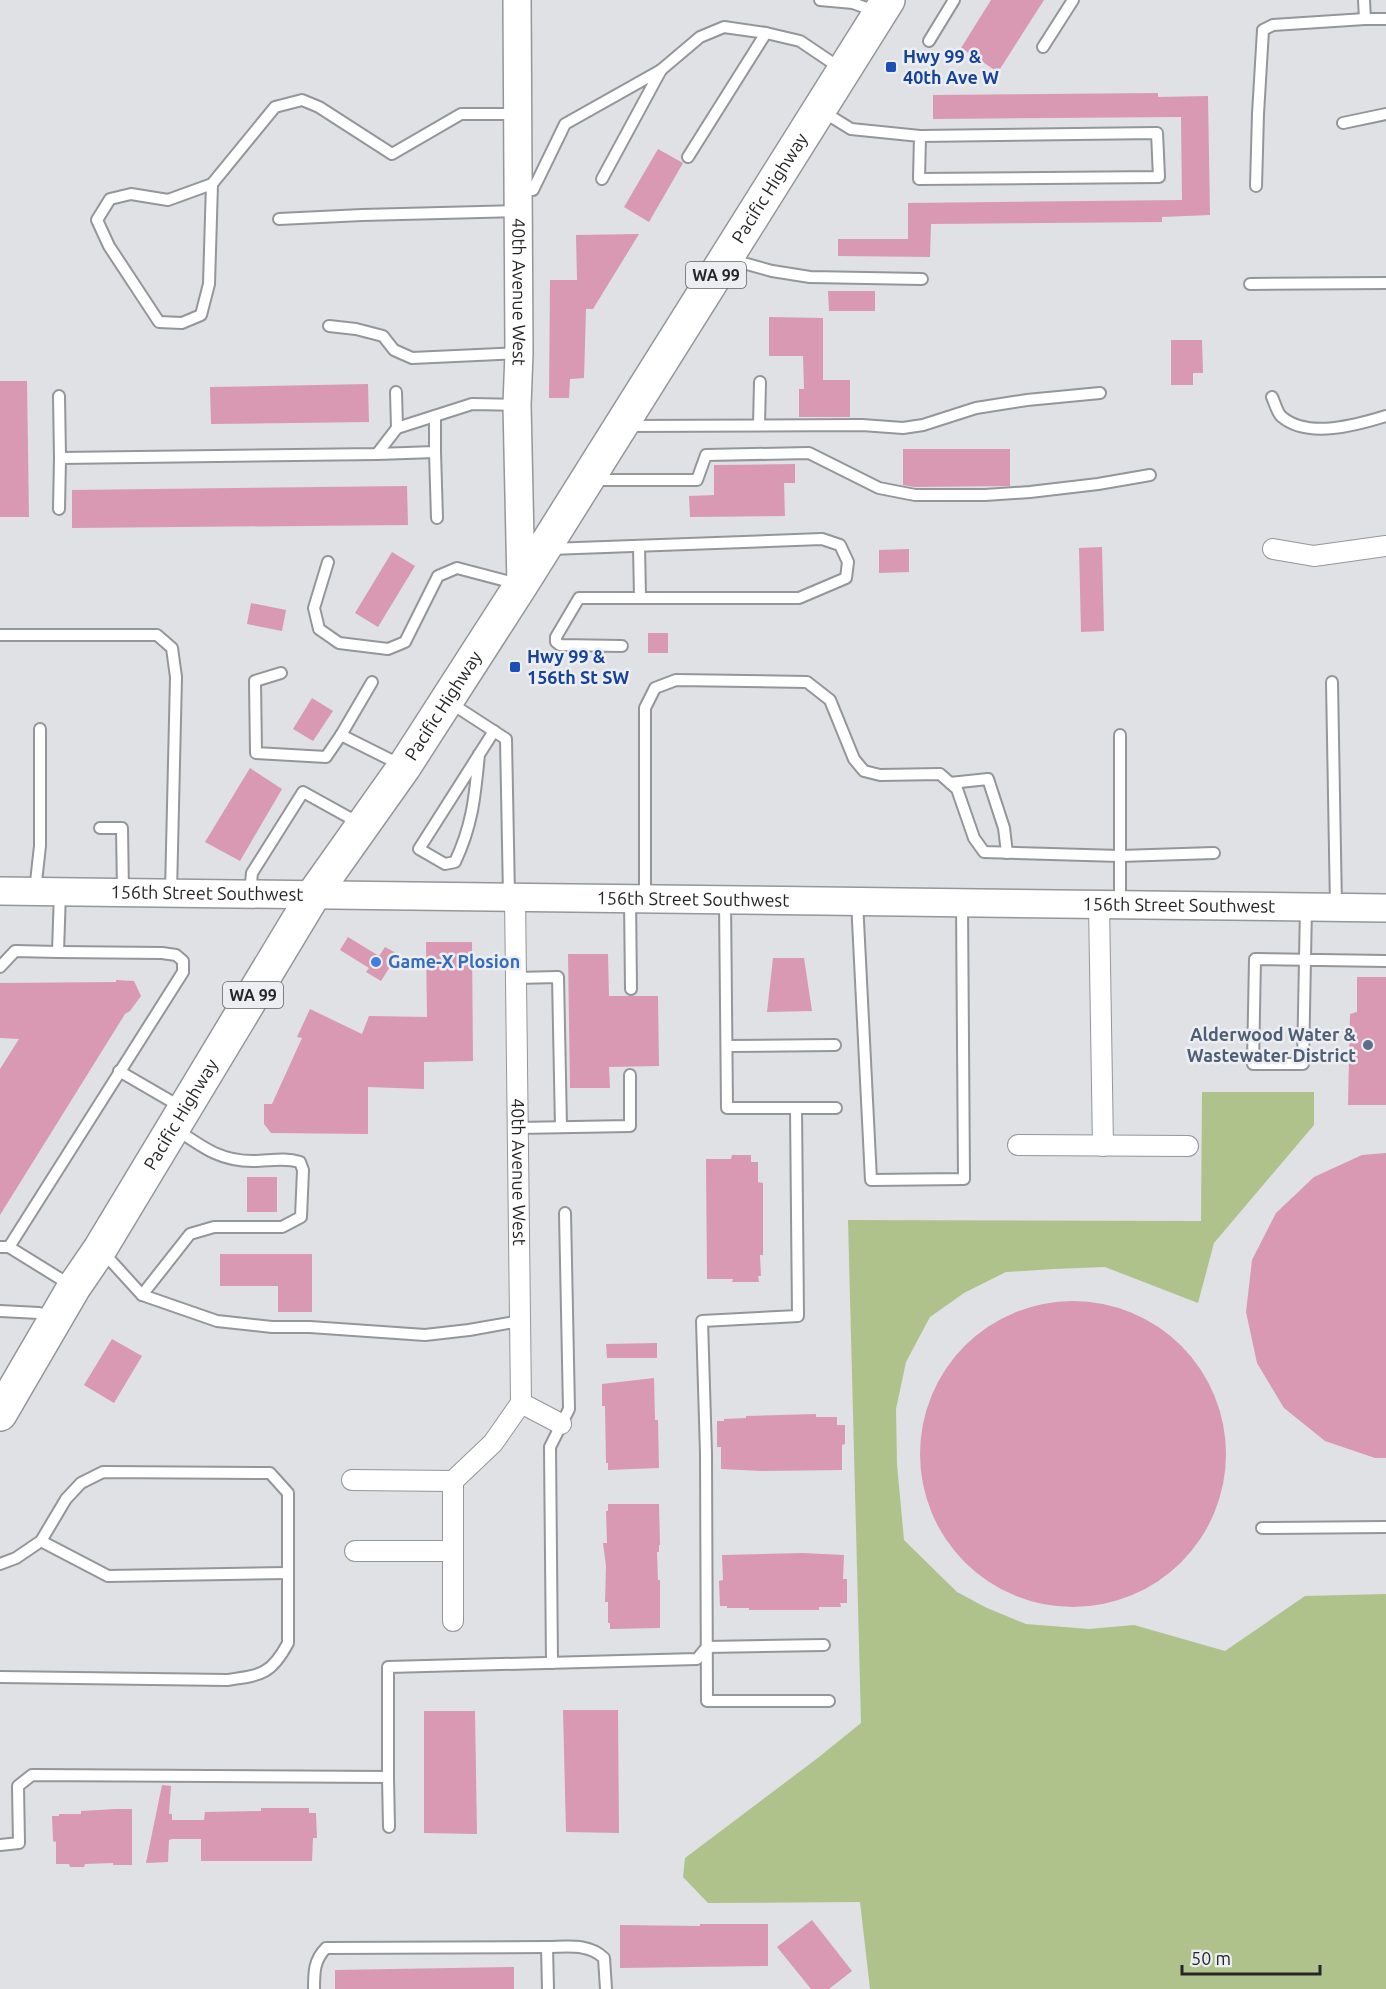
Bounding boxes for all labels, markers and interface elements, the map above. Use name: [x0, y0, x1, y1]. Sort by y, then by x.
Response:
place label: Hwy 99 & 40th Ave W: [903, 46, 999, 87]
marker: Hwy 99 & 40th Ave W: [884, 60, 898, 74]
street label: Pacific Highway: [727, 129, 811, 246]
street label: 40th Avenue West: [509, 218, 530, 366]
road number: WA 99: [686, 262, 746, 288]
place label: Hwy 99 & 156th St SW: [527, 646, 629, 687]
street label: Pacific Highway: [400, 647, 485, 764]
marker: Hwy 99 & 156th St SW: [508, 660, 522, 674]
street label: 156th Street Southwest: [111, 881, 303, 904]
street label: 156th Street Southwest: [596, 887, 789, 910]
street label: 156th Street Southwest: [1082, 893, 1275, 916]
place label: Game-X Plosion: [388, 951, 520, 971]
marker: Game-X Plosion: [369, 955, 383, 969]
road number: WA 99: [223, 982, 283, 1008]
place label: Alderwood Water & Wastewater District: [1187, 1024, 1357, 1065]
marker: Alderwood Water & Wastewater District: [1361, 1038, 1375, 1052]
street label: Pacific Highway: [139, 1055, 221, 1173]
street label: 40th Avenue West: [508, 1098, 530, 1246]
scale bar: [1182, 1938, 1320, 1976]
text: 50 m: [1191, 1948, 1231, 1968]

